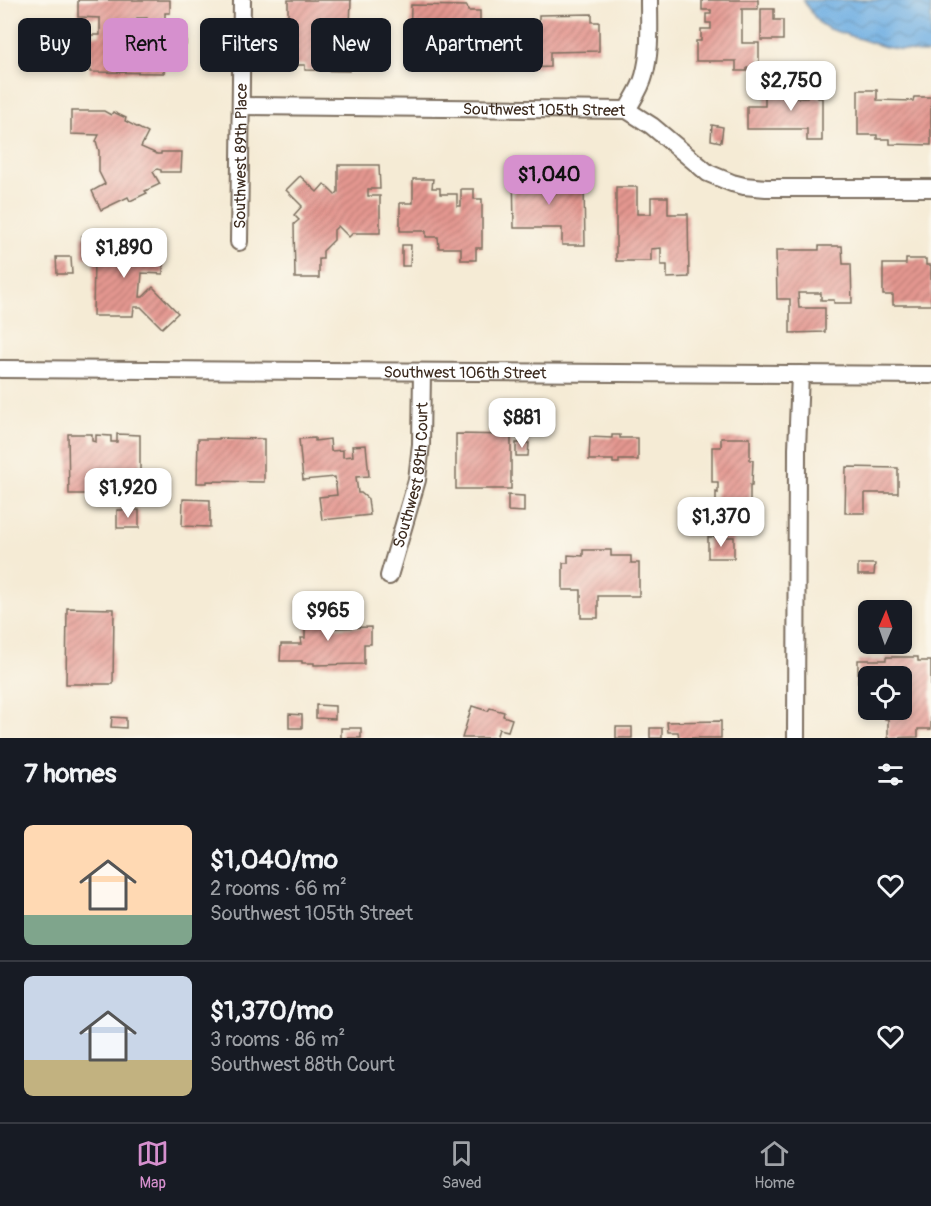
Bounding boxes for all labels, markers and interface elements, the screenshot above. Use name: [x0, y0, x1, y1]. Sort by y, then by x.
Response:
chip: Buy: [18, 18, 91, 72]
chip: Rent: [103, 18, 188, 72]
chip: Filters: [200, 18, 299, 72]
chip: New: [311, 18, 391, 72]
chip: Apartment: [403, 18, 543, 72]
pin: $2,750: [742, 61, 840, 112]
text: $2,750: [760, 68, 822, 93]
street label: Southwest 89th Place: [230, 83, 252, 229]
street label: Southwest 105th Street: [463, 99, 626, 121]
pin: $1,040: [500, 155, 598, 206]
text: $1,040: [518, 162, 580, 187]
pin: $1,890: [75, 228, 173, 279]
text: $1,890: [95, 235, 153, 260]
street label: Southwest 106th Street: [383, 362, 547, 384]
pin: $881: [486, 398, 558, 449]
street label: Southwest 89th Court: [389, 401, 433, 550]
text: $881: [503, 405, 541, 430]
pin: $1,920: [79, 468, 177, 519]
text: $1,920: [99, 475, 157, 500]
pin: $1,370: [672, 497, 770, 548]
text: $1,370: [691, 504, 751, 529]
pin: $965: [292, 591, 364, 642]
text: $965: [306, 598, 350, 623]
north arrow: [858, 600, 912, 654]
map controls: [858, 600, 912, 720]
button: locate: [858, 666, 912, 720]
text: 7 homes: [24, 758, 116, 790]
icon: filters: [874, 758, 907, 791]
text: $1,040/mo: [210, 844, 338, 876]
icon: home: [72, 849, 144, 921]
icon: heart: [874, 869, 907, 902]
text: 2 rooms · 66 m²: [210, 876, 347, 901]
text: Southwest 105th Street: [210, 901, 413, 926]
text: $1,370/mo: [210, 995, 333, 1027]
icon: home: [72, 1000, 144, 1072]
icon: heart: [874, 1020, 907, 1053]
text: 3 rooms · 86 m²: [210, 1027, 345, 1052]
text: Southwest 88th Court: [210, 1052, 395, 1077]
tab: Map: [136, 1137, 169, 1193]
tab: Saved: [442, 1137, 482, 1193]
tab: Home: [754, 1137, 795, 1193]

